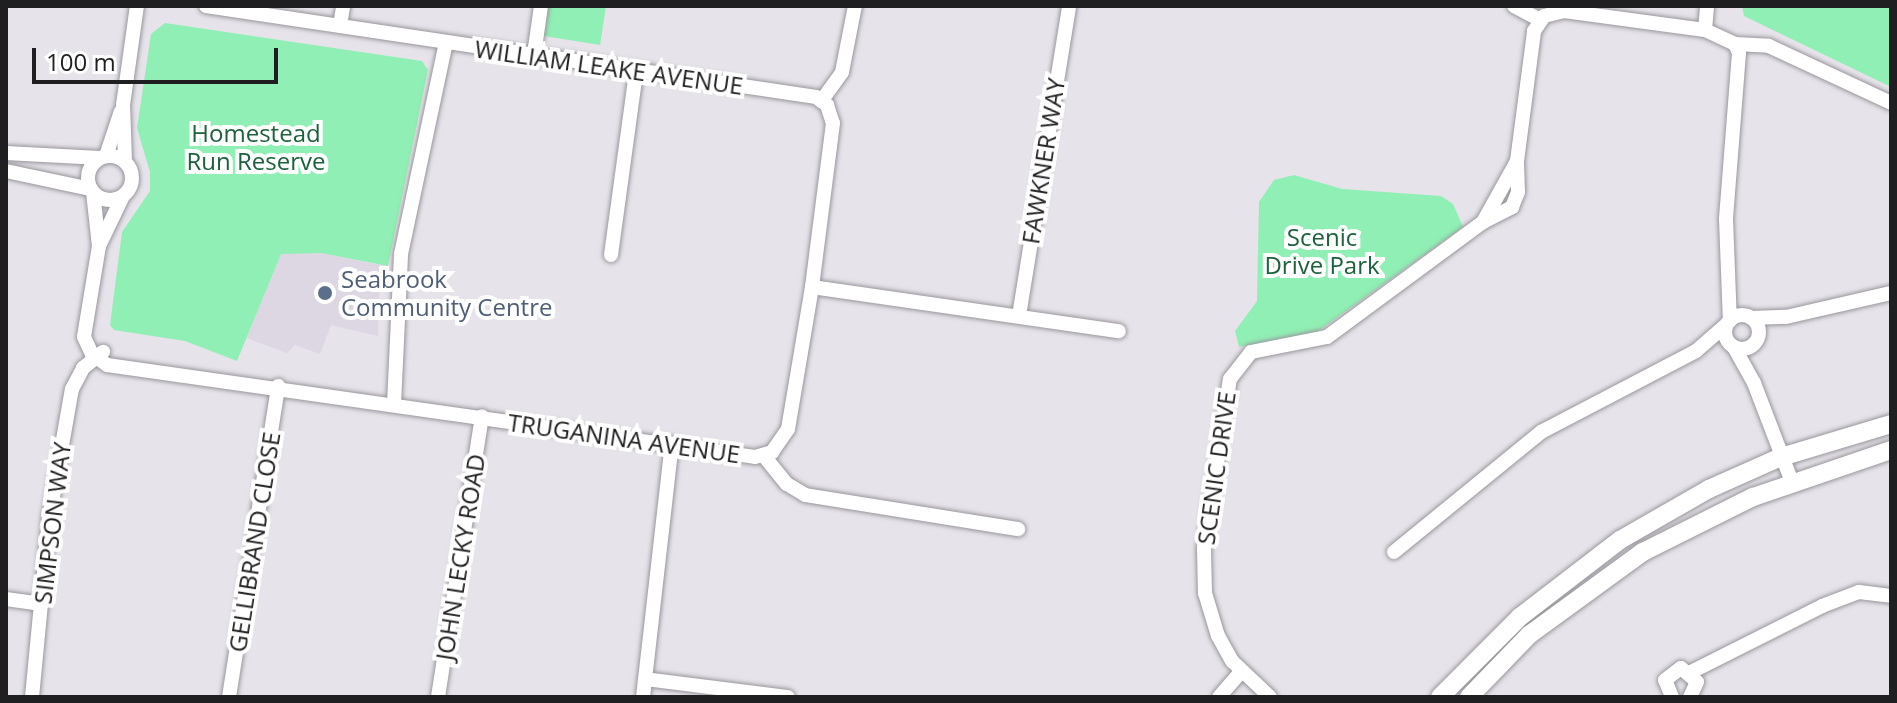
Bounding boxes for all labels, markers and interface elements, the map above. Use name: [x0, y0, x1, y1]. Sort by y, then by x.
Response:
scale bar: [36, 32, 282, 82]
street label: WILLIAM LEAKE AVENUE: [473, 34, 745, 100]
text: 100 m: [46, 45, 116, 78]
street label: FAWKNER WAY: [1016, 76, 1070, 246]
park label: Homestead Run Reserve: [187, 119, 325, 175]
park label: Scenic Drive Park: [1264, 223, 1380, 279]
place label: Seabrook Community Centre: [341, 265, 552, 321]
marker: Seabrook Community Centre: [316, 284, 334, 302]
street label: SCENIC DRIVE: [1191, 390, 1241, 546]
street label: TRUGANINA AVENUE: [506, 407, 742, 469]
street label: GELLIBRAND CLOSE: [222, 430, 286, 654]
street label: SIMPSON WAY: [28, 440, 76, 606]
street label: JOHN LECKY ROAD: [429, 452, 491, 662]

